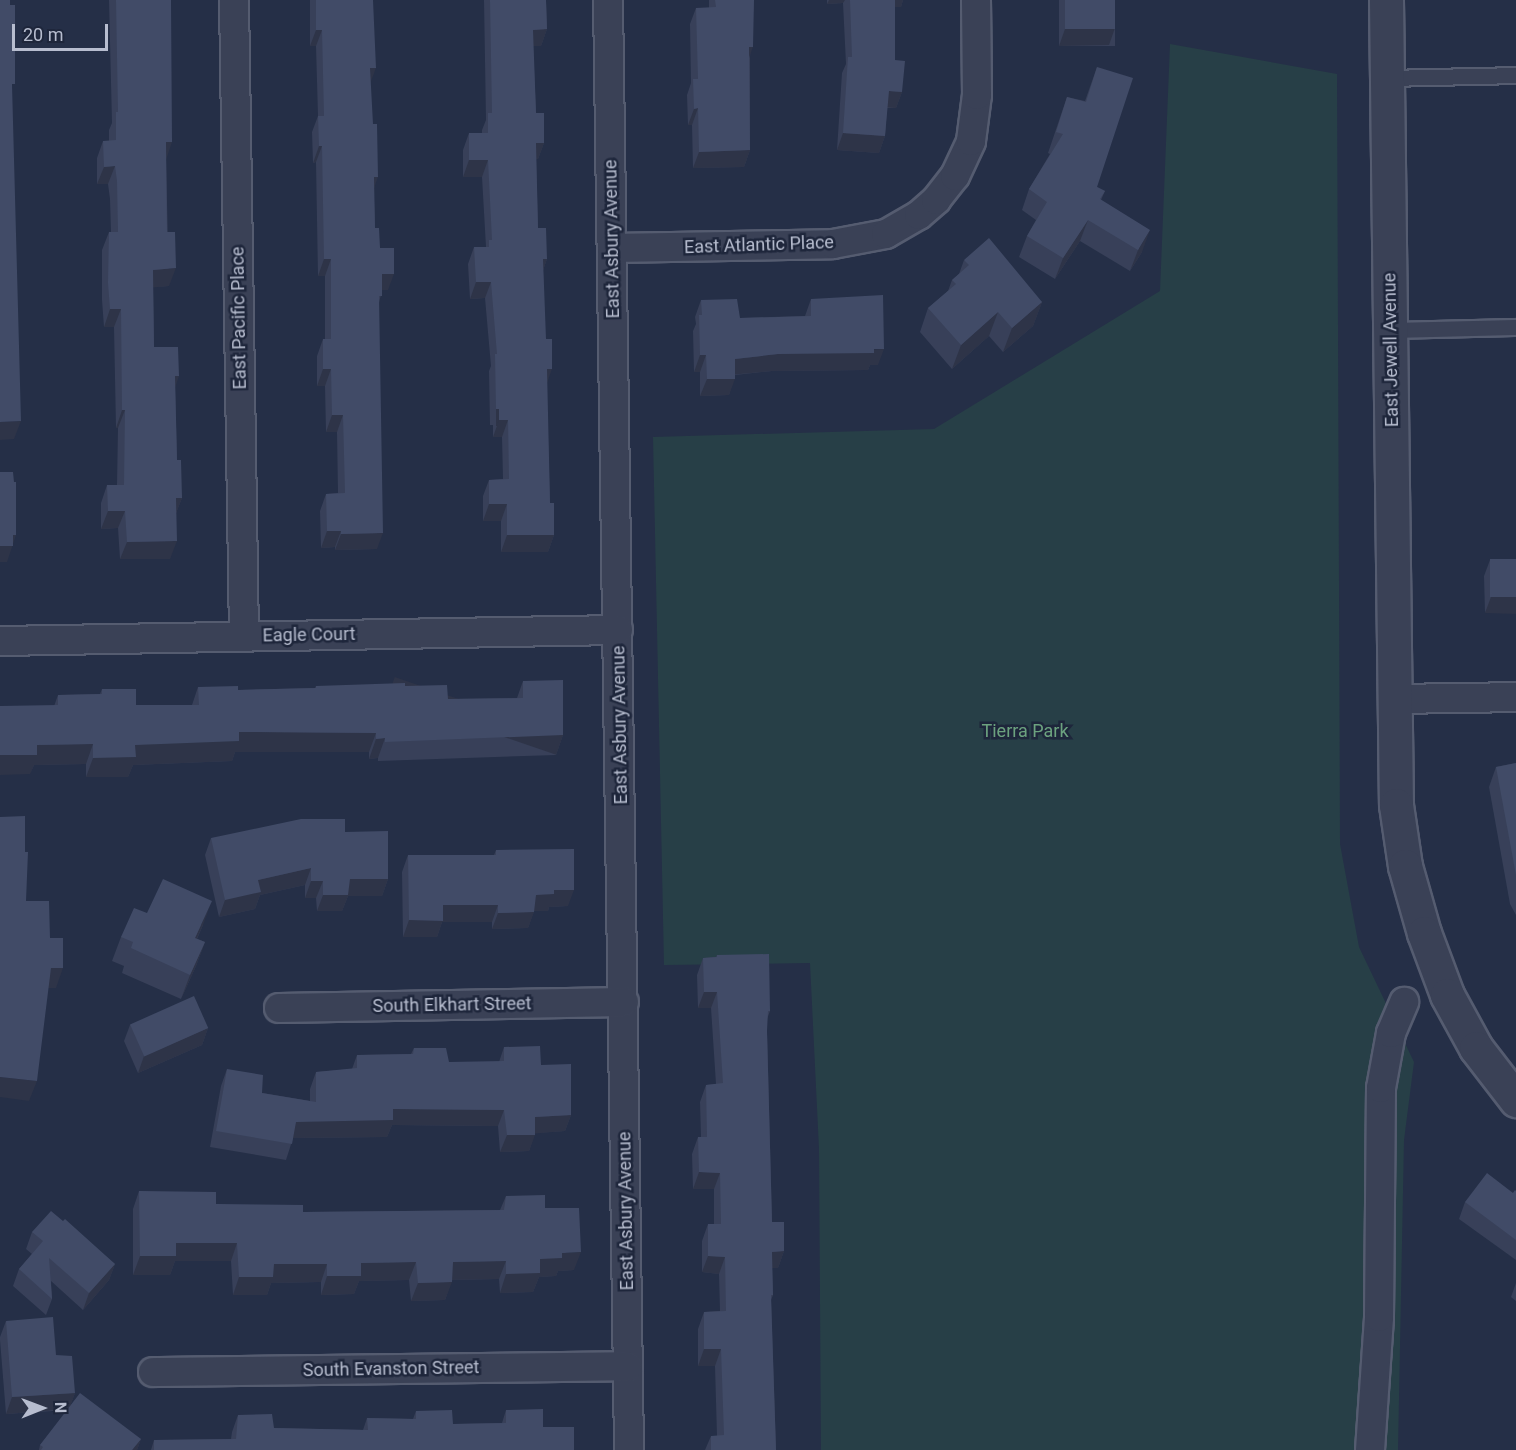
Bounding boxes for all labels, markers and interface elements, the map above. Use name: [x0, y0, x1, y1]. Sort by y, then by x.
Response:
scale bar: [15, 12, 111, 50]
text: 20 m: [23, 24, 63, 45]
street label: East Asbury Avenue: [600, 159, 624, 319]
street label: East Atlantic Place: [684, 232, 834, 258]
street label: East Pacific Place: [227, 246, 251, 390]
street label: East Jewell Avenue: [1379, 273, 1403, 427]
street label: Eagle Court: [262, 623, 356, 647]
street label: East Asbury Avenue: [608, 645, 632, 805]
park label: Tierra Park: [981, 720, 1069, 742]
street label: South Elkhart Street: [372, 993, 532, 1017]
street label: East Asbury Avenue: [614, 1131, 638, 1291]
street label: South Evanston Street: [303, 1357, 479, 1381]
north arrow: [12, 1378, 72, 1438]
text: N: [51, 1402, 70, 1413]

